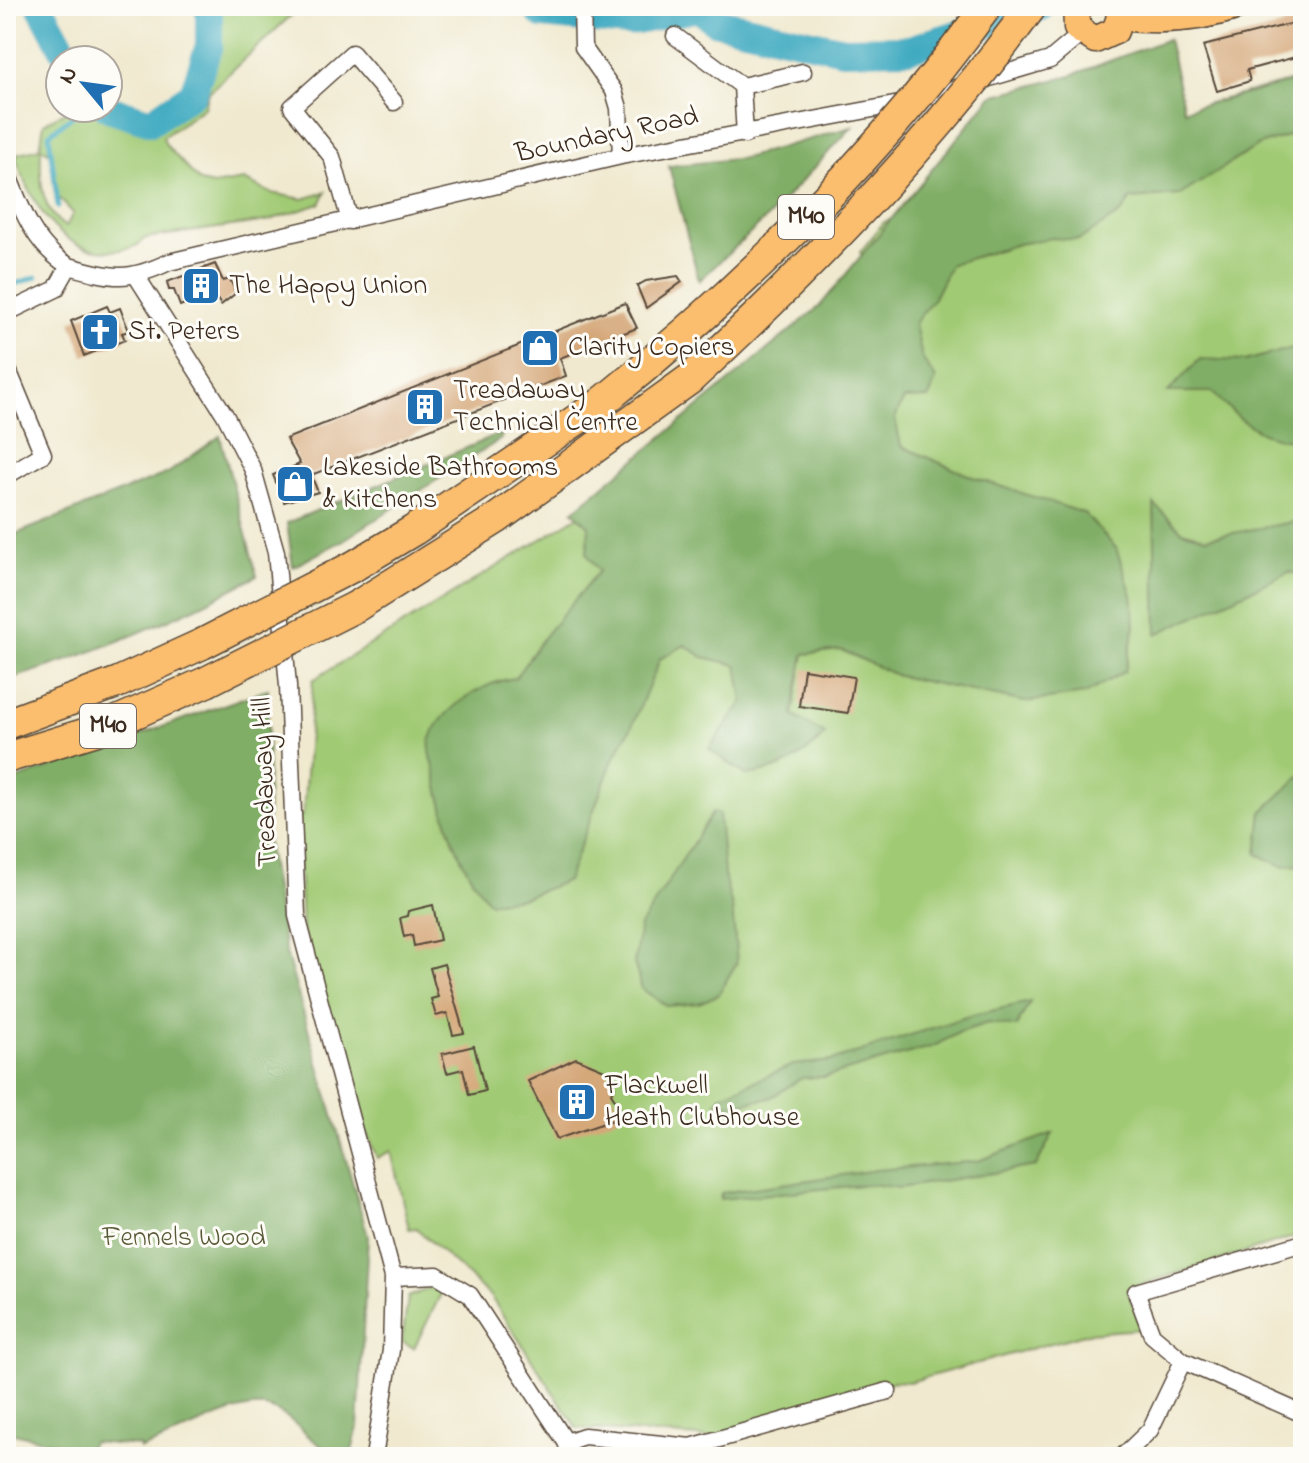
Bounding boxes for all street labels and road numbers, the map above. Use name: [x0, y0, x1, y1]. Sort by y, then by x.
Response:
street label: Boundary Road: [511, 97, 703, 176]
road number: M40: [778, 195, 834, 239]
street label: Treadaway Hill: [243, 696, 289, 868]
road number: M40: [80, 704, 136, 748]

